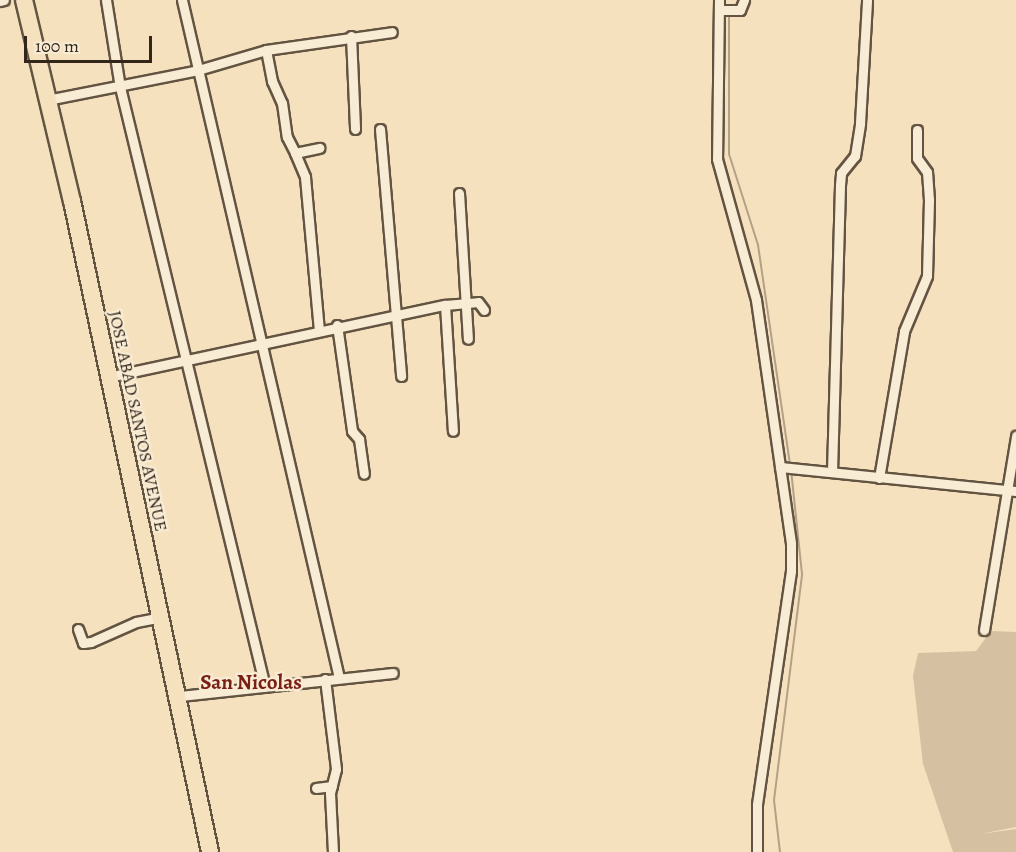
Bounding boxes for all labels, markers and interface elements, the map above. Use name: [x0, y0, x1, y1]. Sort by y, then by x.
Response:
scale bar: [27, 24, 154, 62]
text: 100 m: [35, 34, 79, 58]
street label: JOSE ABAD SANTOS AVENUE: [104, 309, 172, 533]
district label: San Nicolas: [200, 669, 302, 695]

